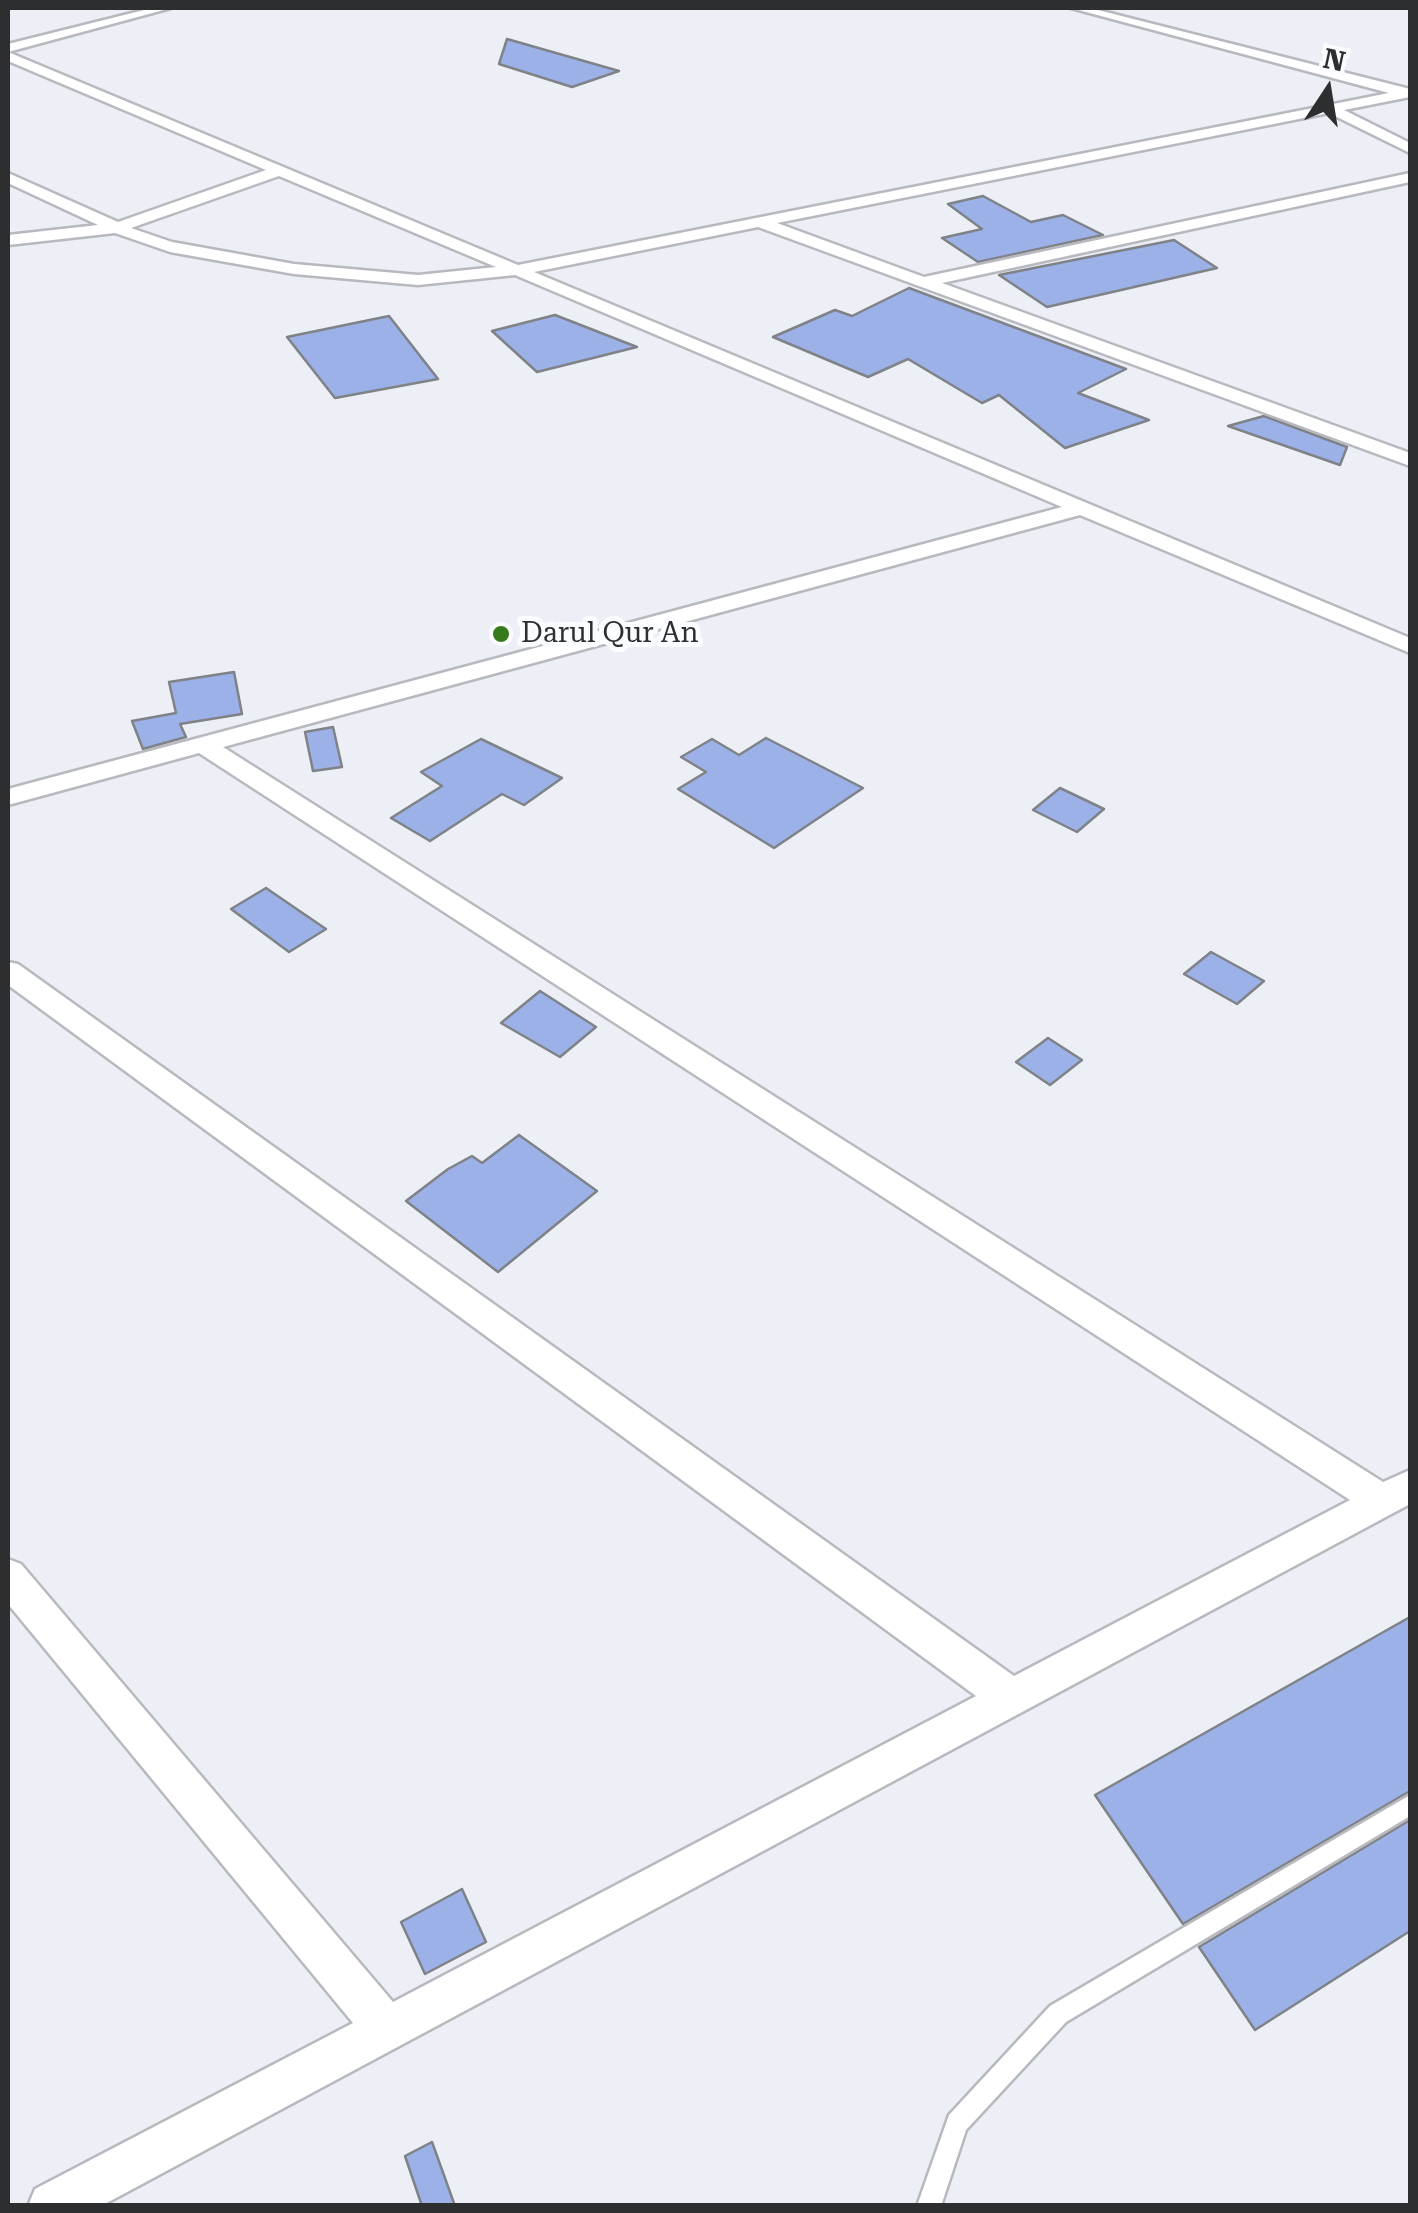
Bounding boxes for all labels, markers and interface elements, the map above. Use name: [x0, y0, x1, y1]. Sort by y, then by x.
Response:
north arrow: [1278, 40, 1378, 140]
text: N: [1320, 42, 1348, 79]
place label: Darul Qur An: [521, 617, 698, 651]
marker: Darul Qur An: [490, 623, 512, 645]

